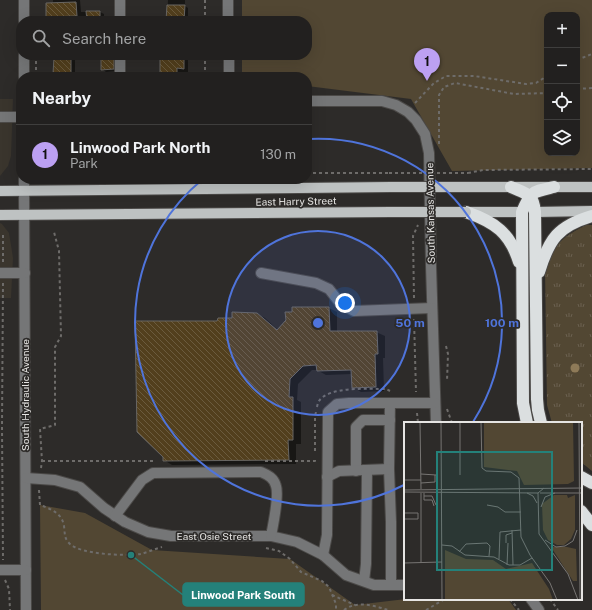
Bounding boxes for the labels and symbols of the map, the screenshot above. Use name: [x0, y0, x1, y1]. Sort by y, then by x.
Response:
pin: 1: [414, 48, 440, 81]
street label: South Kansas Avenue: [423, 162, 437, 263]
street label: East Harry Street: [255, 194, 337, 208]
your location: [335, 293, 355, 313]
centre of rings: [311, 316, 325, 330]
text: 50 m: [395, 316, 425, 330]
text: 100 m: [485, 316, 519, 330]
street label: South Hydraulic Avenue: [19, 339, 31, 451]
inset map: [404, 422, 582, 600]
street label: East Osie Street: [177, 530, 252, 542]
callout: Linwood Park South: [183, 583, 304, 606]
text: Linwood Park South: [191, 589, 295, 601]

